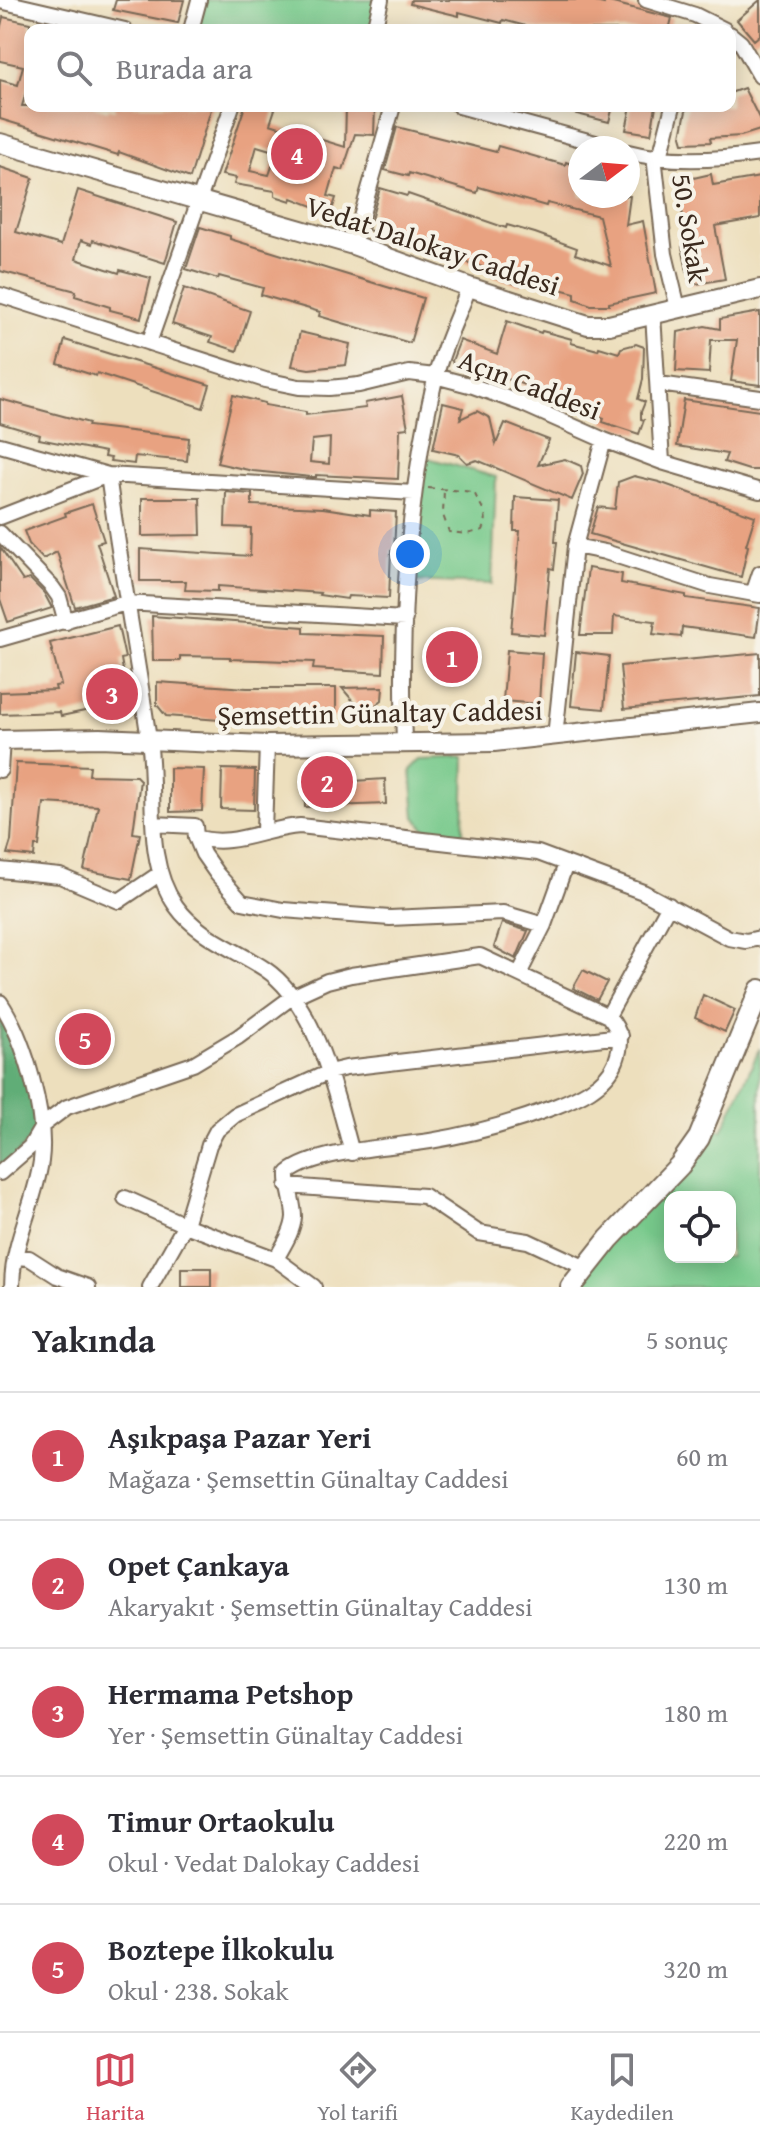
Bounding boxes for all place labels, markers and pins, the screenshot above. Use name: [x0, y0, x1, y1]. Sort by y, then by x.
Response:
pin: 4: [271, 124, 323, 184]
pin: 1: [426, 627, 478, 687]
pin: 3: [86, 664, 138, 724]
pin: 2: [301, 752, 353, 812]
pin: 5: [59, 1009, 111, 1069]

